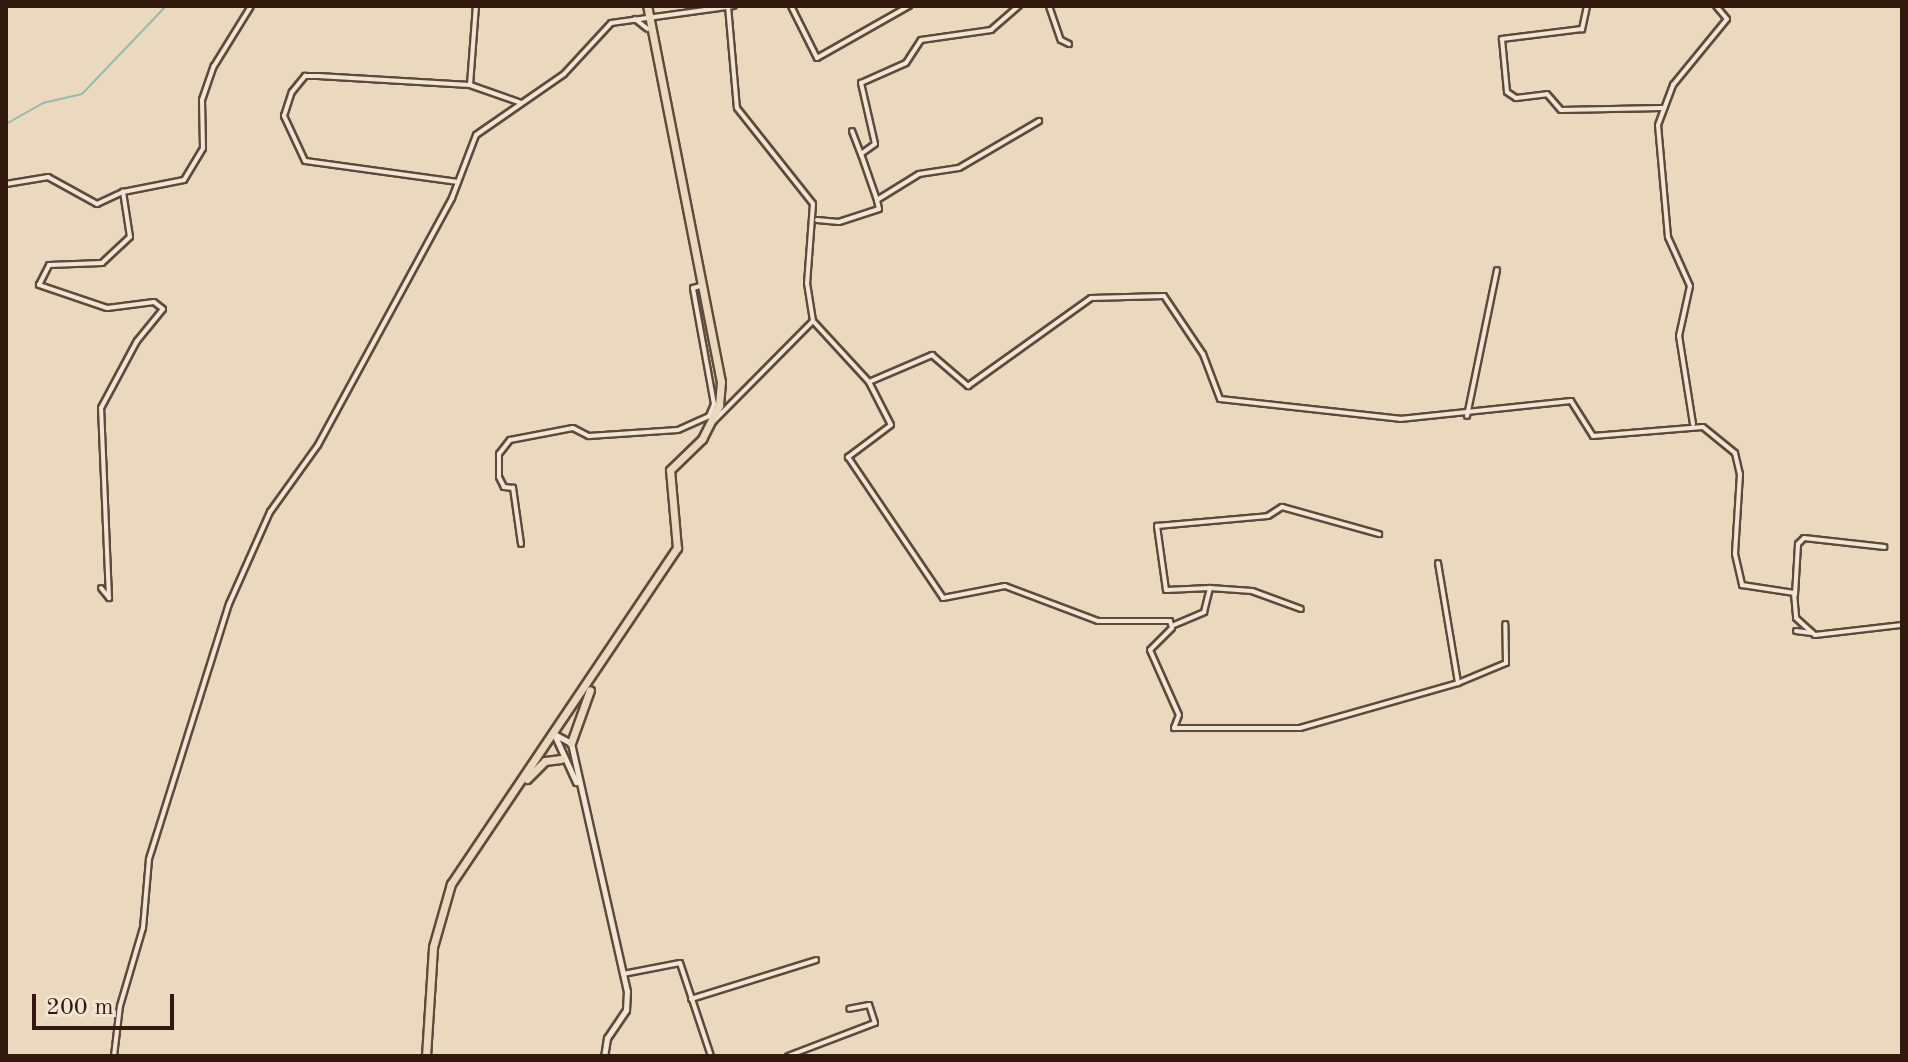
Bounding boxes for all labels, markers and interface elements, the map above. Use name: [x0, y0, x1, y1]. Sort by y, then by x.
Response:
scale bar: [36, 978, 178, 1028]
text: 200 m: [46, 996, 114, 1020]

